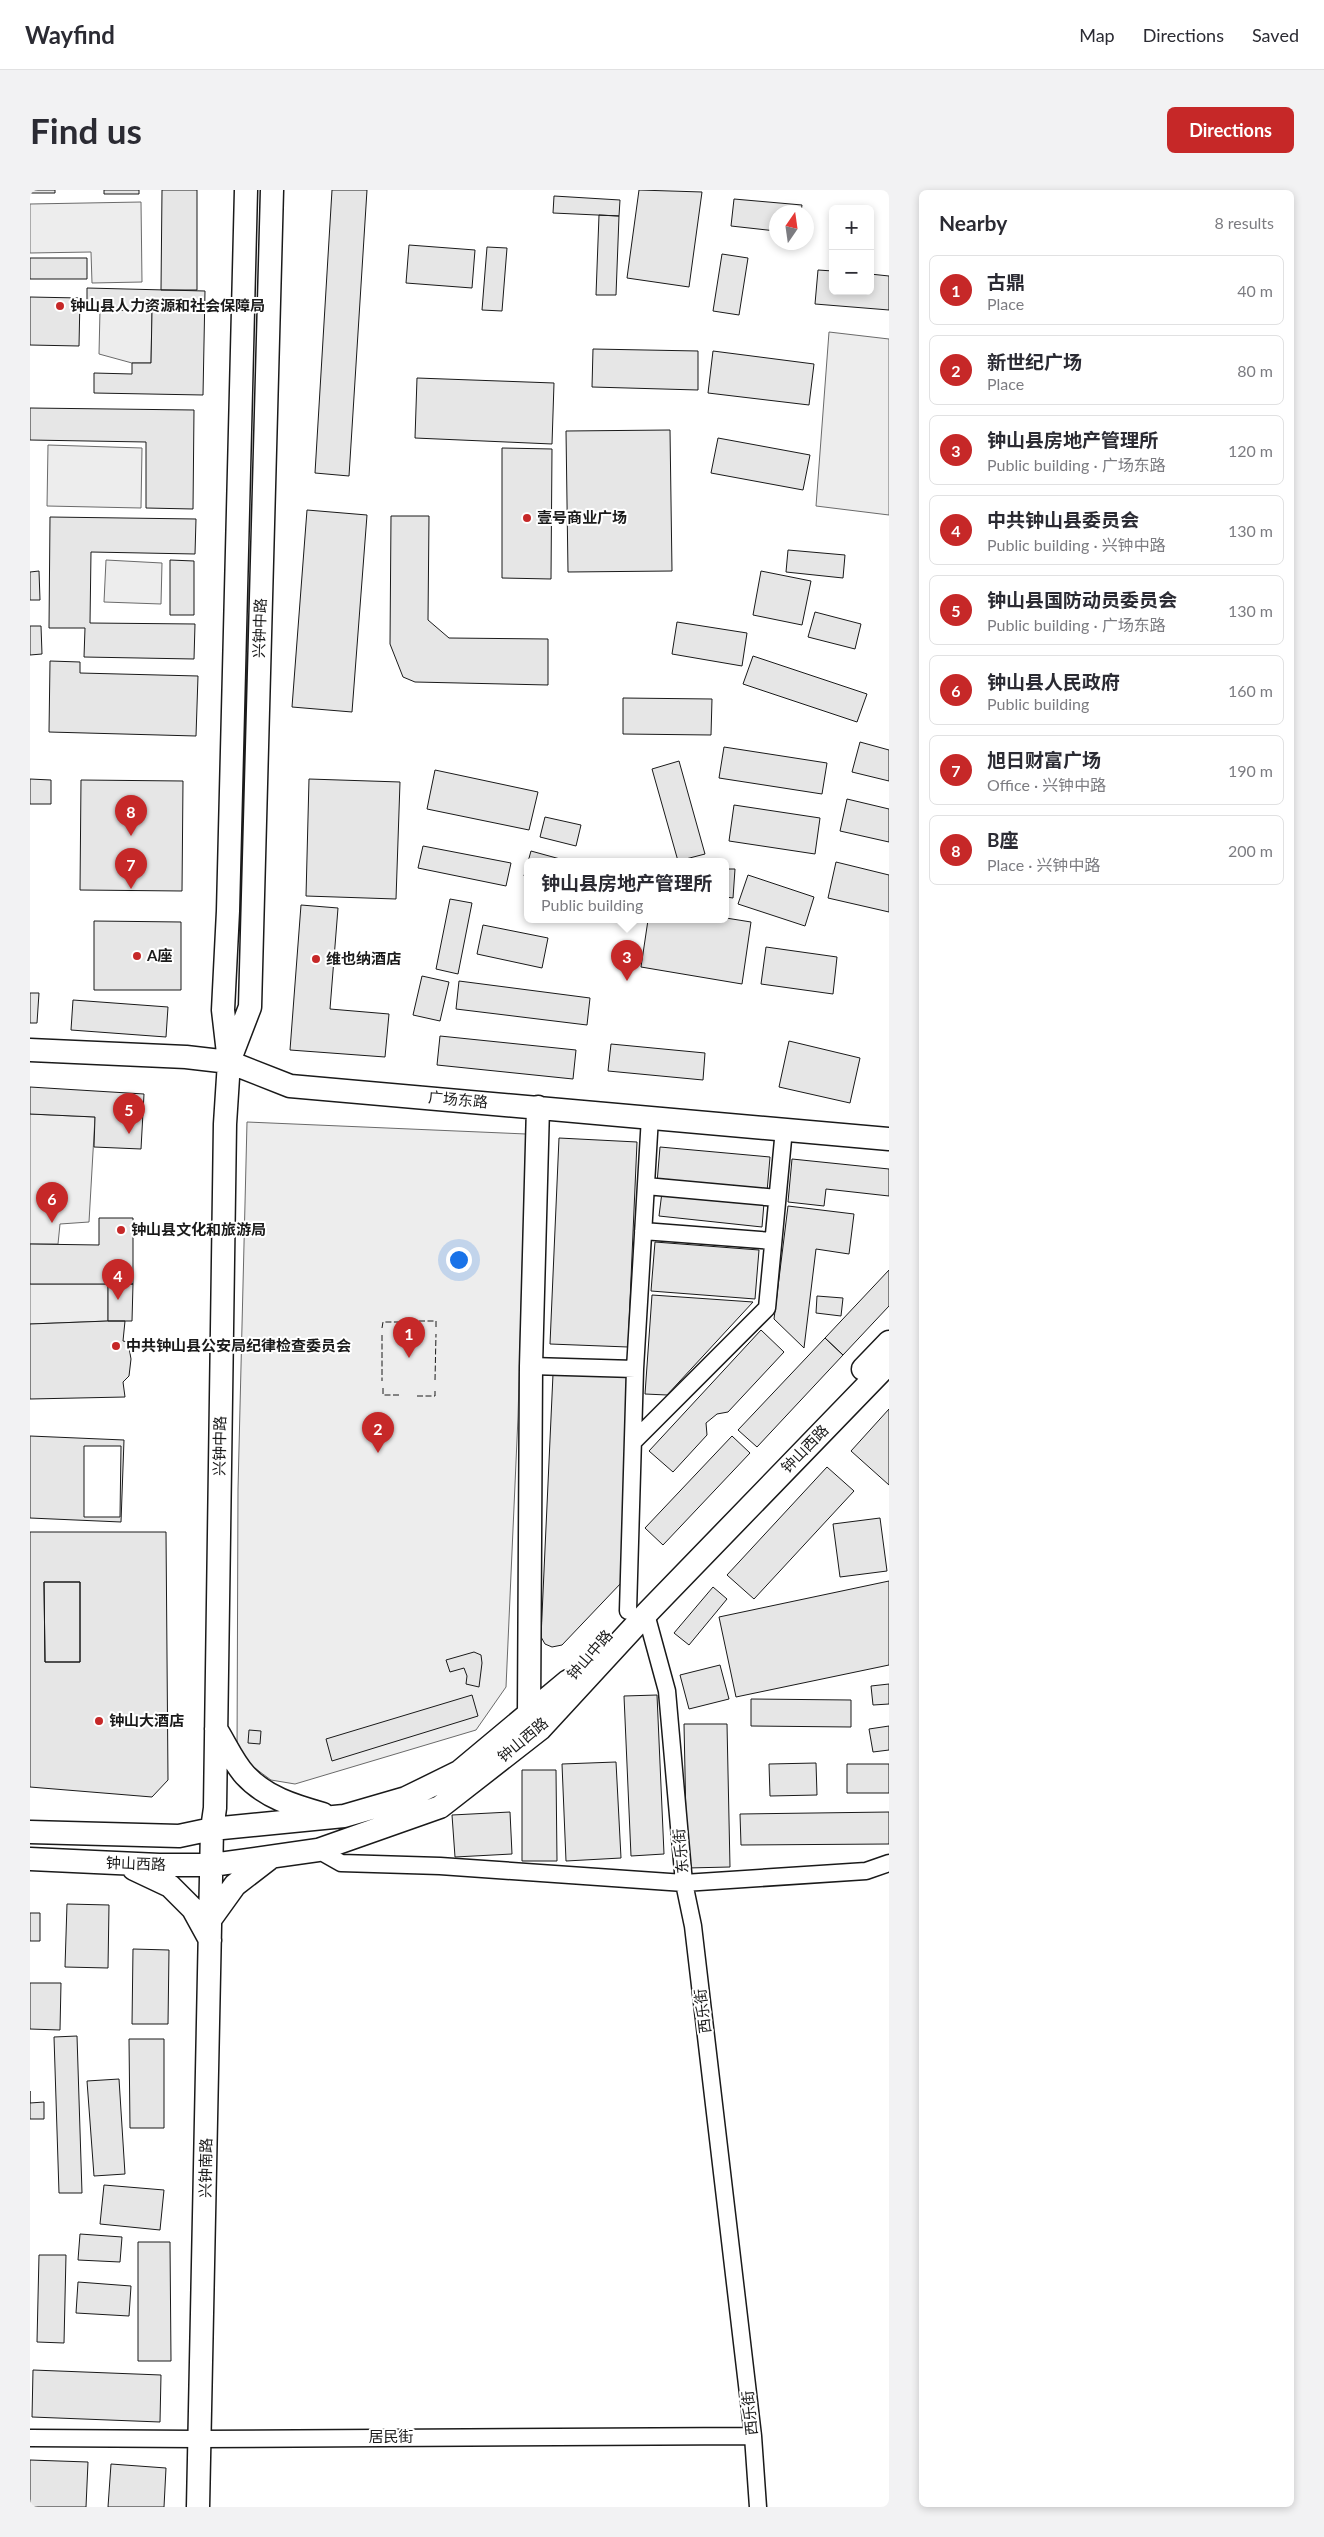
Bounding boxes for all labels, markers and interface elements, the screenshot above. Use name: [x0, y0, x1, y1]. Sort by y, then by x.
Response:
text: Wayfind: [25, 20, 115, 49]
text: Map: [1079, 24, 1115, 46]
text: Directions: [1143, 24, 1224, 46]
text: Saved: [1252, 24, 1299, 46]
button: Directions: [1167, 107, 1294, 153]
text: Find us: [30, 109, 142, 151]
north arrow: [769, 205, 814, 250]
map controls: [829, 205, 874, 295]
button: +: [829, 205, 874, 250]
text: Nearby: [939, 210, 1007, 235]
text: 8 results: [1214, 213, 1274, 232]
button: −: [829, 250, 874, 295]
text: 古鼎: [987, 270, 1025, 293]
text: 1: [951, 281, 961, 300]
text: 40 m: [1237, 281, 1273, 300]
text: Place: [987, 294, 1024, 313]
place label: 钟山县人力资源和社会保障局: [70, 296, 265, 314]
marker: 钟山县人力资源和社会保障局: [54, 300, 66, 312]
text: 新世纪广场: [987, 350, 1082, 373]
text: 2: [951, 361, 961, 380]
text: 80 m: [1237, 361, 1273, 380]
text: Place: [987, 374, 1024, 393]
text: 钟山县房地产管理所: [987, 428, 1158, 451]
text: 3: [951, 441, 961, 460]
text: 120 m: [1228, 441, 1273, 460]
text: Public building · 广场东路: [987, 455, 1166, 474]
place label: 壹号商业广场: [537, 508, 627, 526]
text: 中共钟山县委员会: [987, 508, 1139, 531]
marker: 壹号商业广场: [521, 512, 533, 524]
text: 4: [951, 521, 961, 540]
text: 130 m: [1228, 521, 1273, 540]
text: Public building · 兴钟中路: [987, 535, 1166, 554]
text: 钟山县国防动员委员会: [987, 588, 1177, 611]
street label: 兴钟中路: [249, 598, 269, 658]
text: 5: [951, 601, 961, 620]
text: 130 m: [1228, 601, 1273, 620]
text: Public building · 广场东路: [987, 615, 1166, 634]
text: 钟山县人民政府: [987, 670, 1120, 693]
text: 6: [951, 681, 961, 700]
text: 160 m: [1228, 681, 1273, 700]
text: Public building: [987, 694, 1089, 713]
text: 旭日财富广场: [987, 748, 1101, 771]
text: 7: [951, 761, 961, 780]
text: 190 m: [1228, 761, 1273, 780]
text: Office · 兴钟中路: [987, 775, 1106, 794]
pin: 8: [115, 795, 147, 836]
text: B座: [987, 828, 1019, 851]
text: 8: [951, 841, 961, 860]
text: 200 m: [1228, 841, 1273, 860]
pin: 7: [115, 848, 147, 889]
text: Place · 兴钟中路: [987, 855, 1101, 874]
popup: [524, 858, 729, 923]
text: 钟山县房地产管理所: [541, 871, 712, 894]
text: Public building: [541, 895, 643, 914]
pin: 3: [611, 940, 643, 981]
place label: A座: [146, 946, 172, 964]
place label: 维也纳酒店: [326, 949, 401, 967]
marker: A座: [131, 950, 143, 962]
marker: 维也纳酒店: [310, 953, 322, 965]
street label: 广场东路: [427, 1087, 489, 1111]
pin: 5: [113, 1093, 145, 1134]
pin: 6: [36, 1182, 68, 1223]
place label: 钟山县文化和旅游局: [131, 1220, 266, 1238]
marker: 钟山县文化和旅游局: [115, 1224, 127, 1236]
your location: [446, 1247, 472, 1273]
pin: 4: [102, 1259, 134, 1300]
pin: 1: [393, 1317, 425, 1358]
place label: 中共钟山县公安局纪律检查委员会: [126, 1336, 351, 1354]
marker: 中共钟山县公安局纪律检查委员会: [110, 1340, 122, 1352]
pin: 2: [362, 1412, 394, 1453]
street label: 兴钟中路: [209, 1416, 229, 1476]
street label: 钟山西路: [777, 1420, 832, 1476]
street label: 钟山中路: [563, 1626, 616, 1683]
place label: 钟山大酒店: [109, 1711, 184, 1729]
street label: 钟山西路: [494, 1713, 551, 1765]
marker: 钟山大酒店: [93, 1715, 105, 1727]
street label: 东乐街: [669, 1828, 691, 1874]
street label: 钟山西路: [106, 1853, 166, 1873]
street label: 西乐街: [690, 1988, 714, 2035]
street label: 兴钟南路: [195, 2138, 215, 2198]
street label: 西乐街: [738, 2390, 760, 2436]
street label: 居民街: [368, 2427, 414, 2445]

